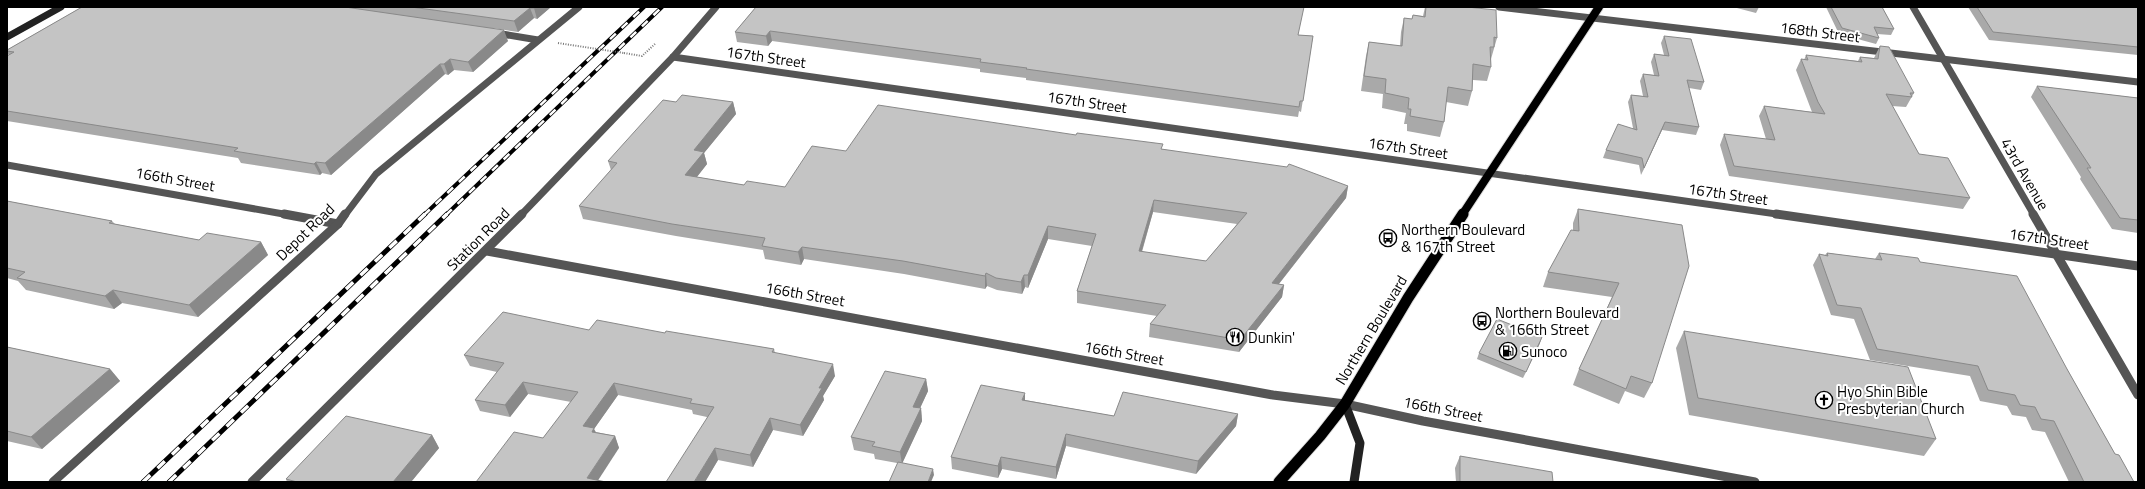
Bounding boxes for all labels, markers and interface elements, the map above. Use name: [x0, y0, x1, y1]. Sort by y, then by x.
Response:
street label: 168th Street: [1779, 16, 1862, 48]
street label: 167th Street: [725, 40, 808, 74]
street label: 167th Street: [1046, 85, 1129, 119]
street label: 167th Street: [1367, 131, 1450, 165]
street label: 43rd Avenue: [1995, 134, 2055, 214]
street label: 166th Street: [133, 161, 217, 197]
street label: 167th Street: [1687, 177, 1770, 211]
street label: Depot Road: [270, 198, 340, 266]
street label: Station Road: [441, 202, 515, 276]
place label: Northern Boulevard & 167th Street: [1401, 218, 1525, 258]
street label: 167th Street: [2008, 222, 2091, 256]
bus stop icon: Northern Boulevard & 167th Street: [1378, 228, 1398, 248]
street label: Northern Boulevard: [1329, 271, 1413, 389]
street label: 166th Street: [763, 276, 847, 312]
place label: Northern Boulevard & 166th Street: [1495, 301, 1619, 341]
bus stop icon: Northern Boulevard & 166th Street: [1472, 311, 1492, 331]
place label: Dunkin': [1248, 326, 1295, 349]
restaurant icon: Dunkin': [1225, 327, 1245, 347]
street label: 166th Street: [1082, 335, 1166, 371]
place label: Sunoco: [1521, 340, 1568, 363]
fuel station icon: Sunoco: [1498, 341, 1518, 361]
place label: Hyo Shin Bible Presbyterian Church: [1837, 380, 1965, 420]
street label: 166th Street: [1401, 390, 1485, 428]
church icon: Hyo Shin Bible Presbyterian Church: [1814, 390, 1834, 410]

